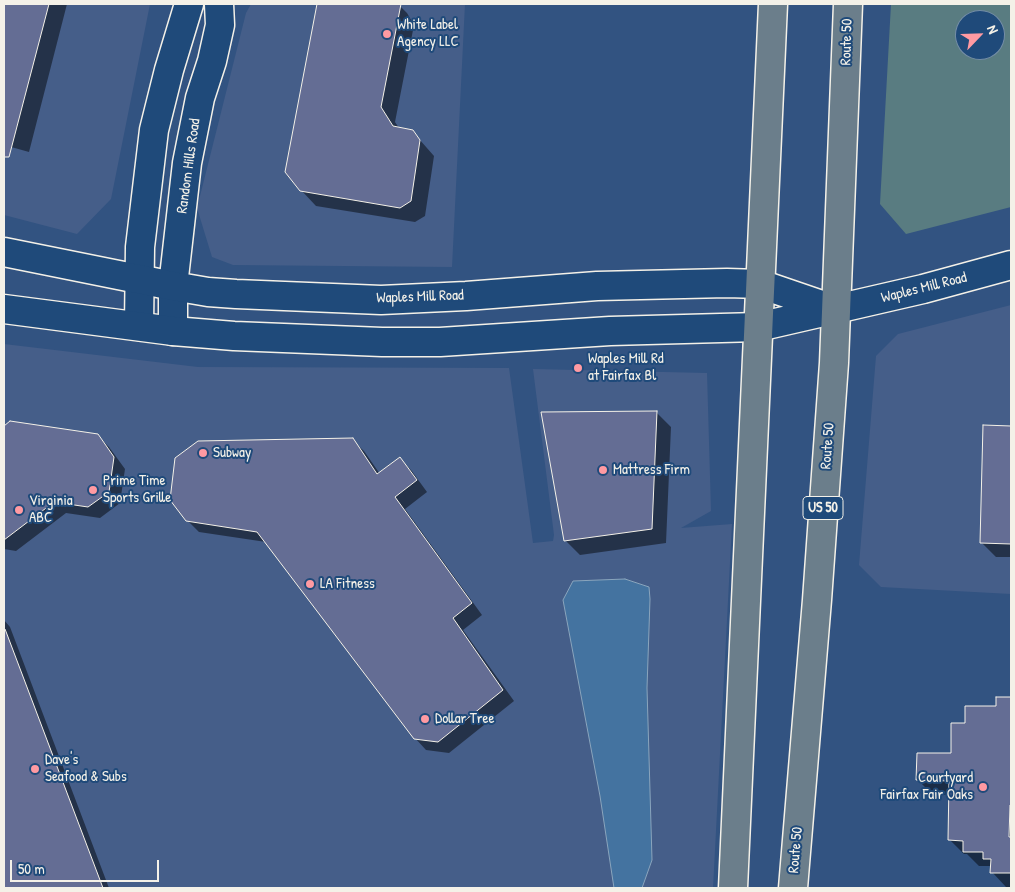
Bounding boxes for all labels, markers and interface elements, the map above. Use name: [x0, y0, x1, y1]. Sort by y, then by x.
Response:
north arrow: [955, 10, 1005, 60]
place label: White Label Agency LLC: [397, 16, 459, 51]
street label: Route 50: [837, 18, 857, 66]
text: N: [983, 22, 1003, 36]
marker: White Label Agency LLC: [381, 28, 393, 40]
street label: Random Hills Road: [173, 117, 205, 215]
street label: Waples Mill Road: [879, 269, 969, 307]
street label: Waples Mill Road: [376, 286, 464, 308]
place label: Waples Mill Rd at Fairfax Bl: [588, 350, 664, 385]
marker: Waples Mill Rd at Fairfax Bl: [572, 362, 584, 374]
street label: Route 50: [817, 422, 839, 470]
place label: Subway: [213, 444, 251, 462]
marker: Subway: [197, 447, 209, 459]
place label: Mattress Firm: [613, 461, 690, 479]
marker: Mattress Firm: [597, 464, 609, 476]
place label: Prime Time Sports Grille: [103, 472, 171, 507]
marker: Prime Time Sports Grille: [87, 484, 99, 496]
place label: Virginia ABC: [29, 492, 73, 527]
road number: US 50: [803, 496, 843, 520]
marker: Virginia ABC: [13, 504, 25, 516]
place label: LA Fitness: [320, 575, 375, 593]
marker: LA Fitness: [304, 578, 316, 590]
place label: Dollar Tree: [435, 710, 494, 728]
marker: Dollar Tree: [419, 713, 431, 725]
place label: Dave's Seafood & Subs: [45, 751, 127, 786]
marker: Dave's Seafood & Subs: [29, 763, 41, 775]
place label: Courtyard Fairfax Fair Oaks: [881, 769, 973, 804]
marker: Courtyard Fairfax Fair Oaks: [977, 781, 989, 793]
street label: Route 50: [785, 826, 807, 874]
scale bar: [12, 850, 161, 882]
text: 50 m: [18, 858, 45, 879]

